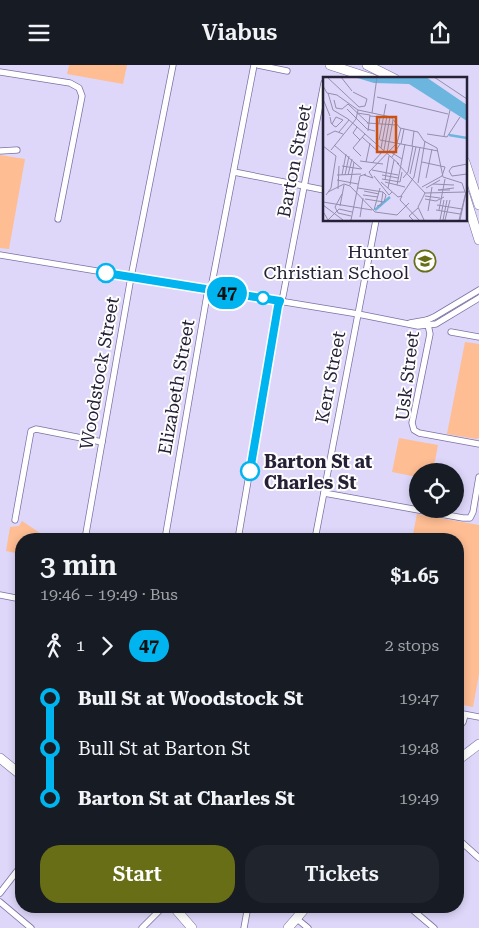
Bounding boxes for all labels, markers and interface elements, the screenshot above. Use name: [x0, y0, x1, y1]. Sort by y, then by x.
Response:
icon: menu: [25, 19, 53, 47]
icon: share: [426, 19, 454, 47]
text: Viabus: [202, 20, 277, 45]
inset map: [323, 77, 466, 221]
street label: Barton Street: [273, 102, 315, 219]
place label: Hunter Christian School: [263, 241, 409, 283]
school or university icon: Hunter Christian School: [413, 249, 437, 273]
unlabelled marker: [96, 263, 116, 283]
line badge: 47: [204, 277, 250, 309]
text: 47: [217, 282, 237, 303]
unlabelled marker: [256, 291, 270, 305]
street label: Woodstock Street: [75, 295, 123, 451]
street label: Elizabeth Street: [154, 317, 198, 456]
street label: Kerr Street: [311, 329, 349, 425]
street label: Usk Street: [391, 330, 423, 422]
place label: Barton St at Charles St: [264, 451, 372, 493]
marker: Barton St at Charles St: [240, 461, 260, 481]
map controls: [409, 463, 464, 518]
button: locate: [409, 463, 464, 518]
text: 3 min: [40, 549, 117, 582]
text: $1.65: [390, 564, 439, 587]
text: 19:46 – 19:49 · Bus: [40, 585, 178, 604]
icon: walk: [40, 632, 68, 660]
icon: forward: [93, 632, 121, 660]
text: 47: [139, 635, 159, 656]
text: 1: [76, 636, 85, 655]
text: 2 stops: [385, 636, 439, 655]
text: Bull St at Woodstock St: [78, 687, 303, 710]
text: 19:47: [399, 689, 439, 708]
text: Bull St at Barton St: [78, 737, 250, 760]
text: 19:48: [399, 739, 439, 758]
text: Barton St at Charles St: [78, 787, 295, 810]
text: 19:49: [399, 789, 439, 808]
button: Start: [40, 845, 235, 903]
button: Tickets: [245, 845, 439, 903]

